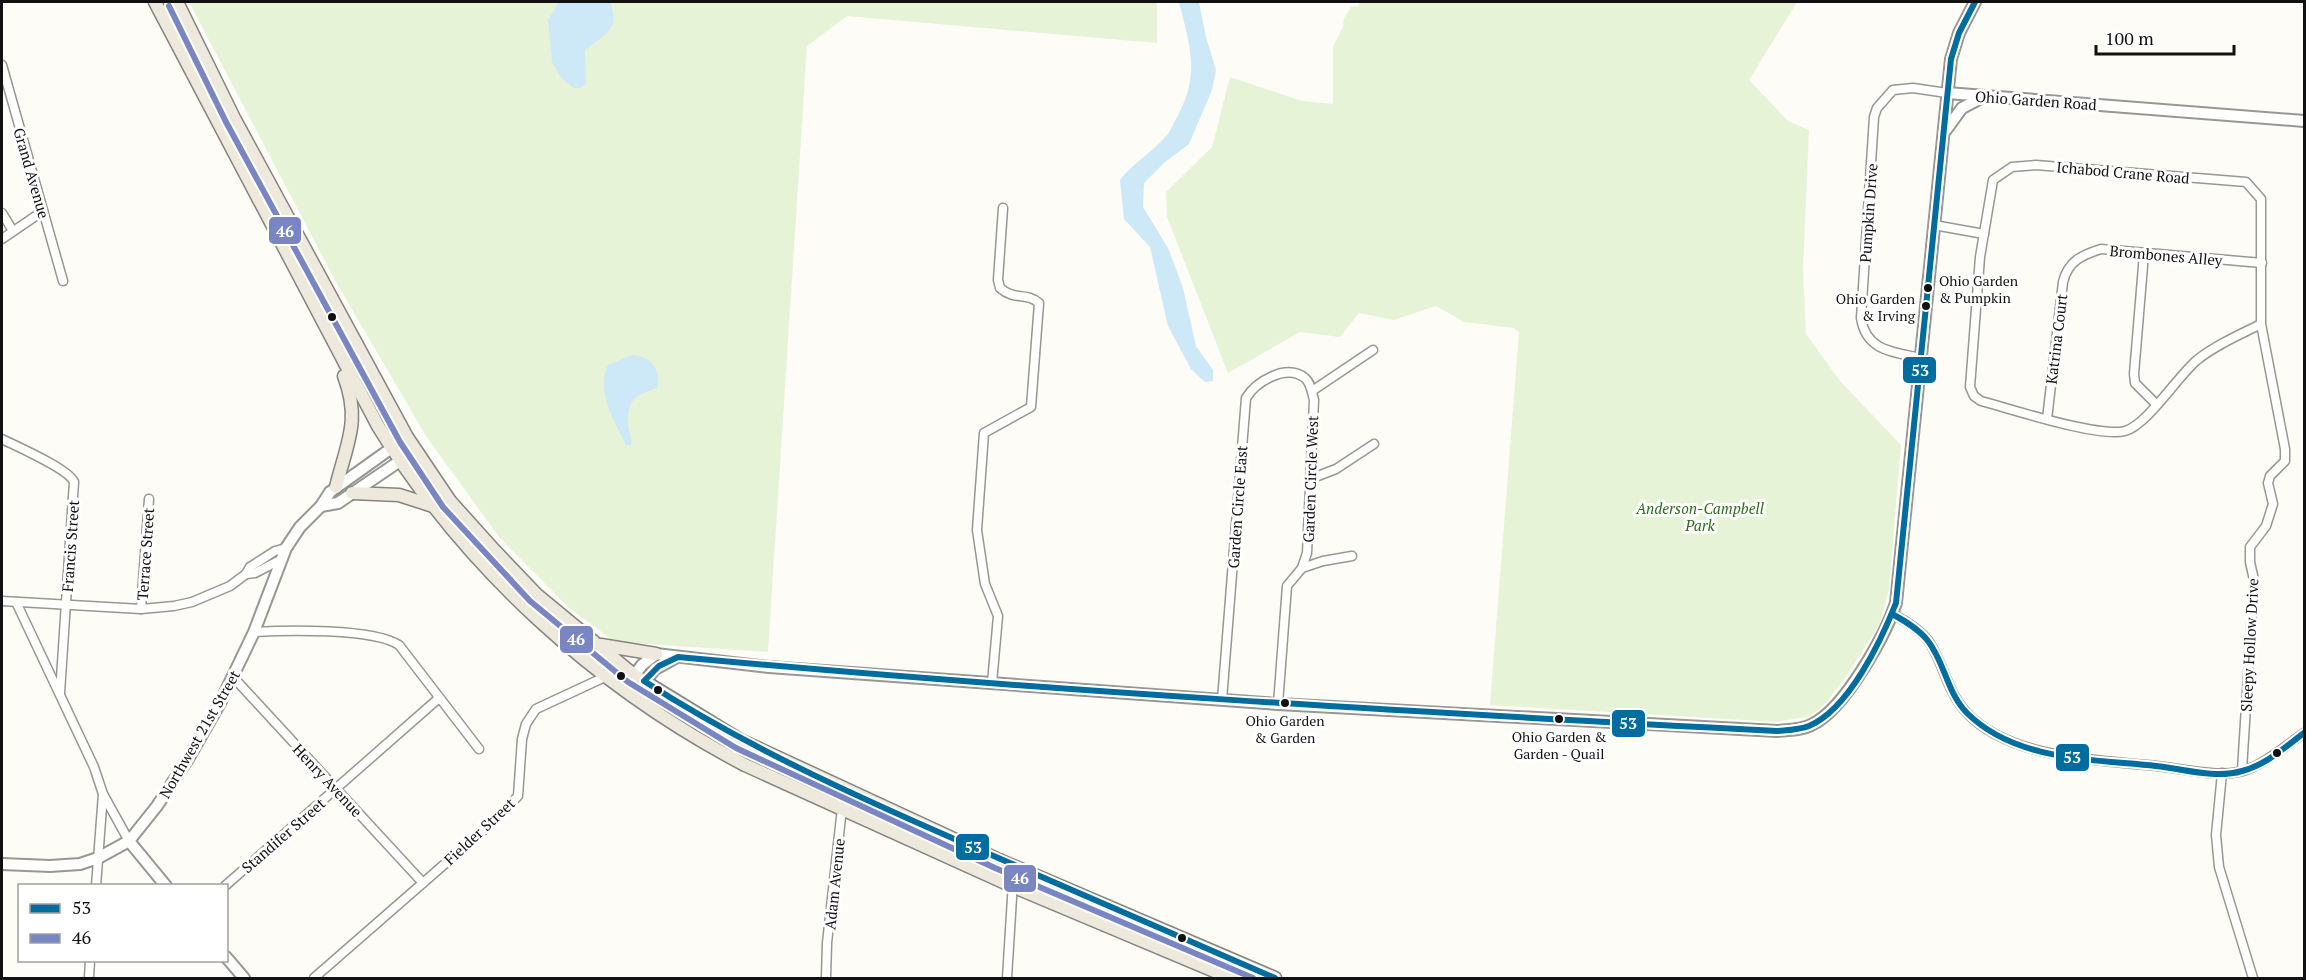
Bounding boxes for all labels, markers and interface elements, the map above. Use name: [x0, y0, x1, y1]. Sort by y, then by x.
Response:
scale bar: [2096, 18, 2234, 56]
text: 100 m: [2105, 26, 2154, 50]
street label: Ohio Garden Road: [1974, 86, 2098, 114]
street label: Grand Avenue: [10, 125, 54, 221]
street label: Ichabod Crane Road: [2056, 156, 2190, 188]
street label: Pumpkin Drive: [1855, 163, 1881, 263]
line badge: 46: [268, 216, 302, 245]
text: 46: [276, 220, 294, 242]
street label: Brombones Alley: [2109, 240, 2224, 270]
place label: Ohio Garden & Pumpkin: [1939, 271, 2019, 307]
marker: Ohio Garden & Pumpkin: [1922, 282, 1934, 294]
place label: Ohio Garden & Irving: [1836, 289, 1916, 325]
street label: Katrina Court: [2041, 292, 2072, 385]
marker: Ohio Garden & Irving: [1920, 300, 1932, 312]
unlabelled marker: [326, 311, 338, 323]
line badge: 53: [1902, 356, 1937, 384]
text: 53: [1911, 359, 1929, 381]
street label: Garden Circle West: [1298, 415, 1322, 543]
street label: Garden Circle East: [1223, 444, 1251, 569]
park label: Anderson-Campbell Park: [1635, 498, 1765, 535]
street label: Francis Street: [57, 499, 83, 593]
street label: Terrace Street: [132, 507, 158, 601]
street label: Sleepy Hollow Drive: [2236, 578, 2262, 712]
line badge: 46: [559, 625, 594, 654]
text: 46: [567, 628, 585, 650]
street label: Northwest 21st Street: [154, 666, 244, 802]
unlabelled marker: [615, 670, 627, 682]
unlabelled marker: [652, 684, 664, 696]
marker: Ohio Garden & Garden: [1279, 697, 1291, 709]
line badge: 53: [1611, 709, 1646, 738]
place label: Ohio Garden & Garden: [1245, 711, 1325, 747]
text: 53: [1619, 712, 1637, 734]
marker: Ohio Garden & Garden - Quail: [1553, 713, 1565, 725]
place label: Ohio Garden & Garden - Quail: [1512, 727, 1606, 763]
street label: Henry Avenue: [289, 739, 367, 821]
line badge: 53: [2055, 743, 2090, 772]
text: 53: [2063, 746, 2081, 768]
unlabelled marker: [2271, 747, 2283, 759]
street label: Standifer Street: [237, 793, 329, 877]
street label: Fielder Street: [439, 793, 519, 869]
line badge: 53: [955, 833, 990, 861]
text: 53: [964, 836, 982, 858]
street label: Adam Avenue: [819, 837, 849, 931]
line badge: 46: [1003, 864, 1037, 893]
text: 46: [1011, 867, 1029, 889]
legend: [18, 884, 228, 962]
text: 53: [72, 895, 91, 919]
text: 46: [72, 925, 92, 949]
unlabelled marker: [1176, 932, 1188, 944]

